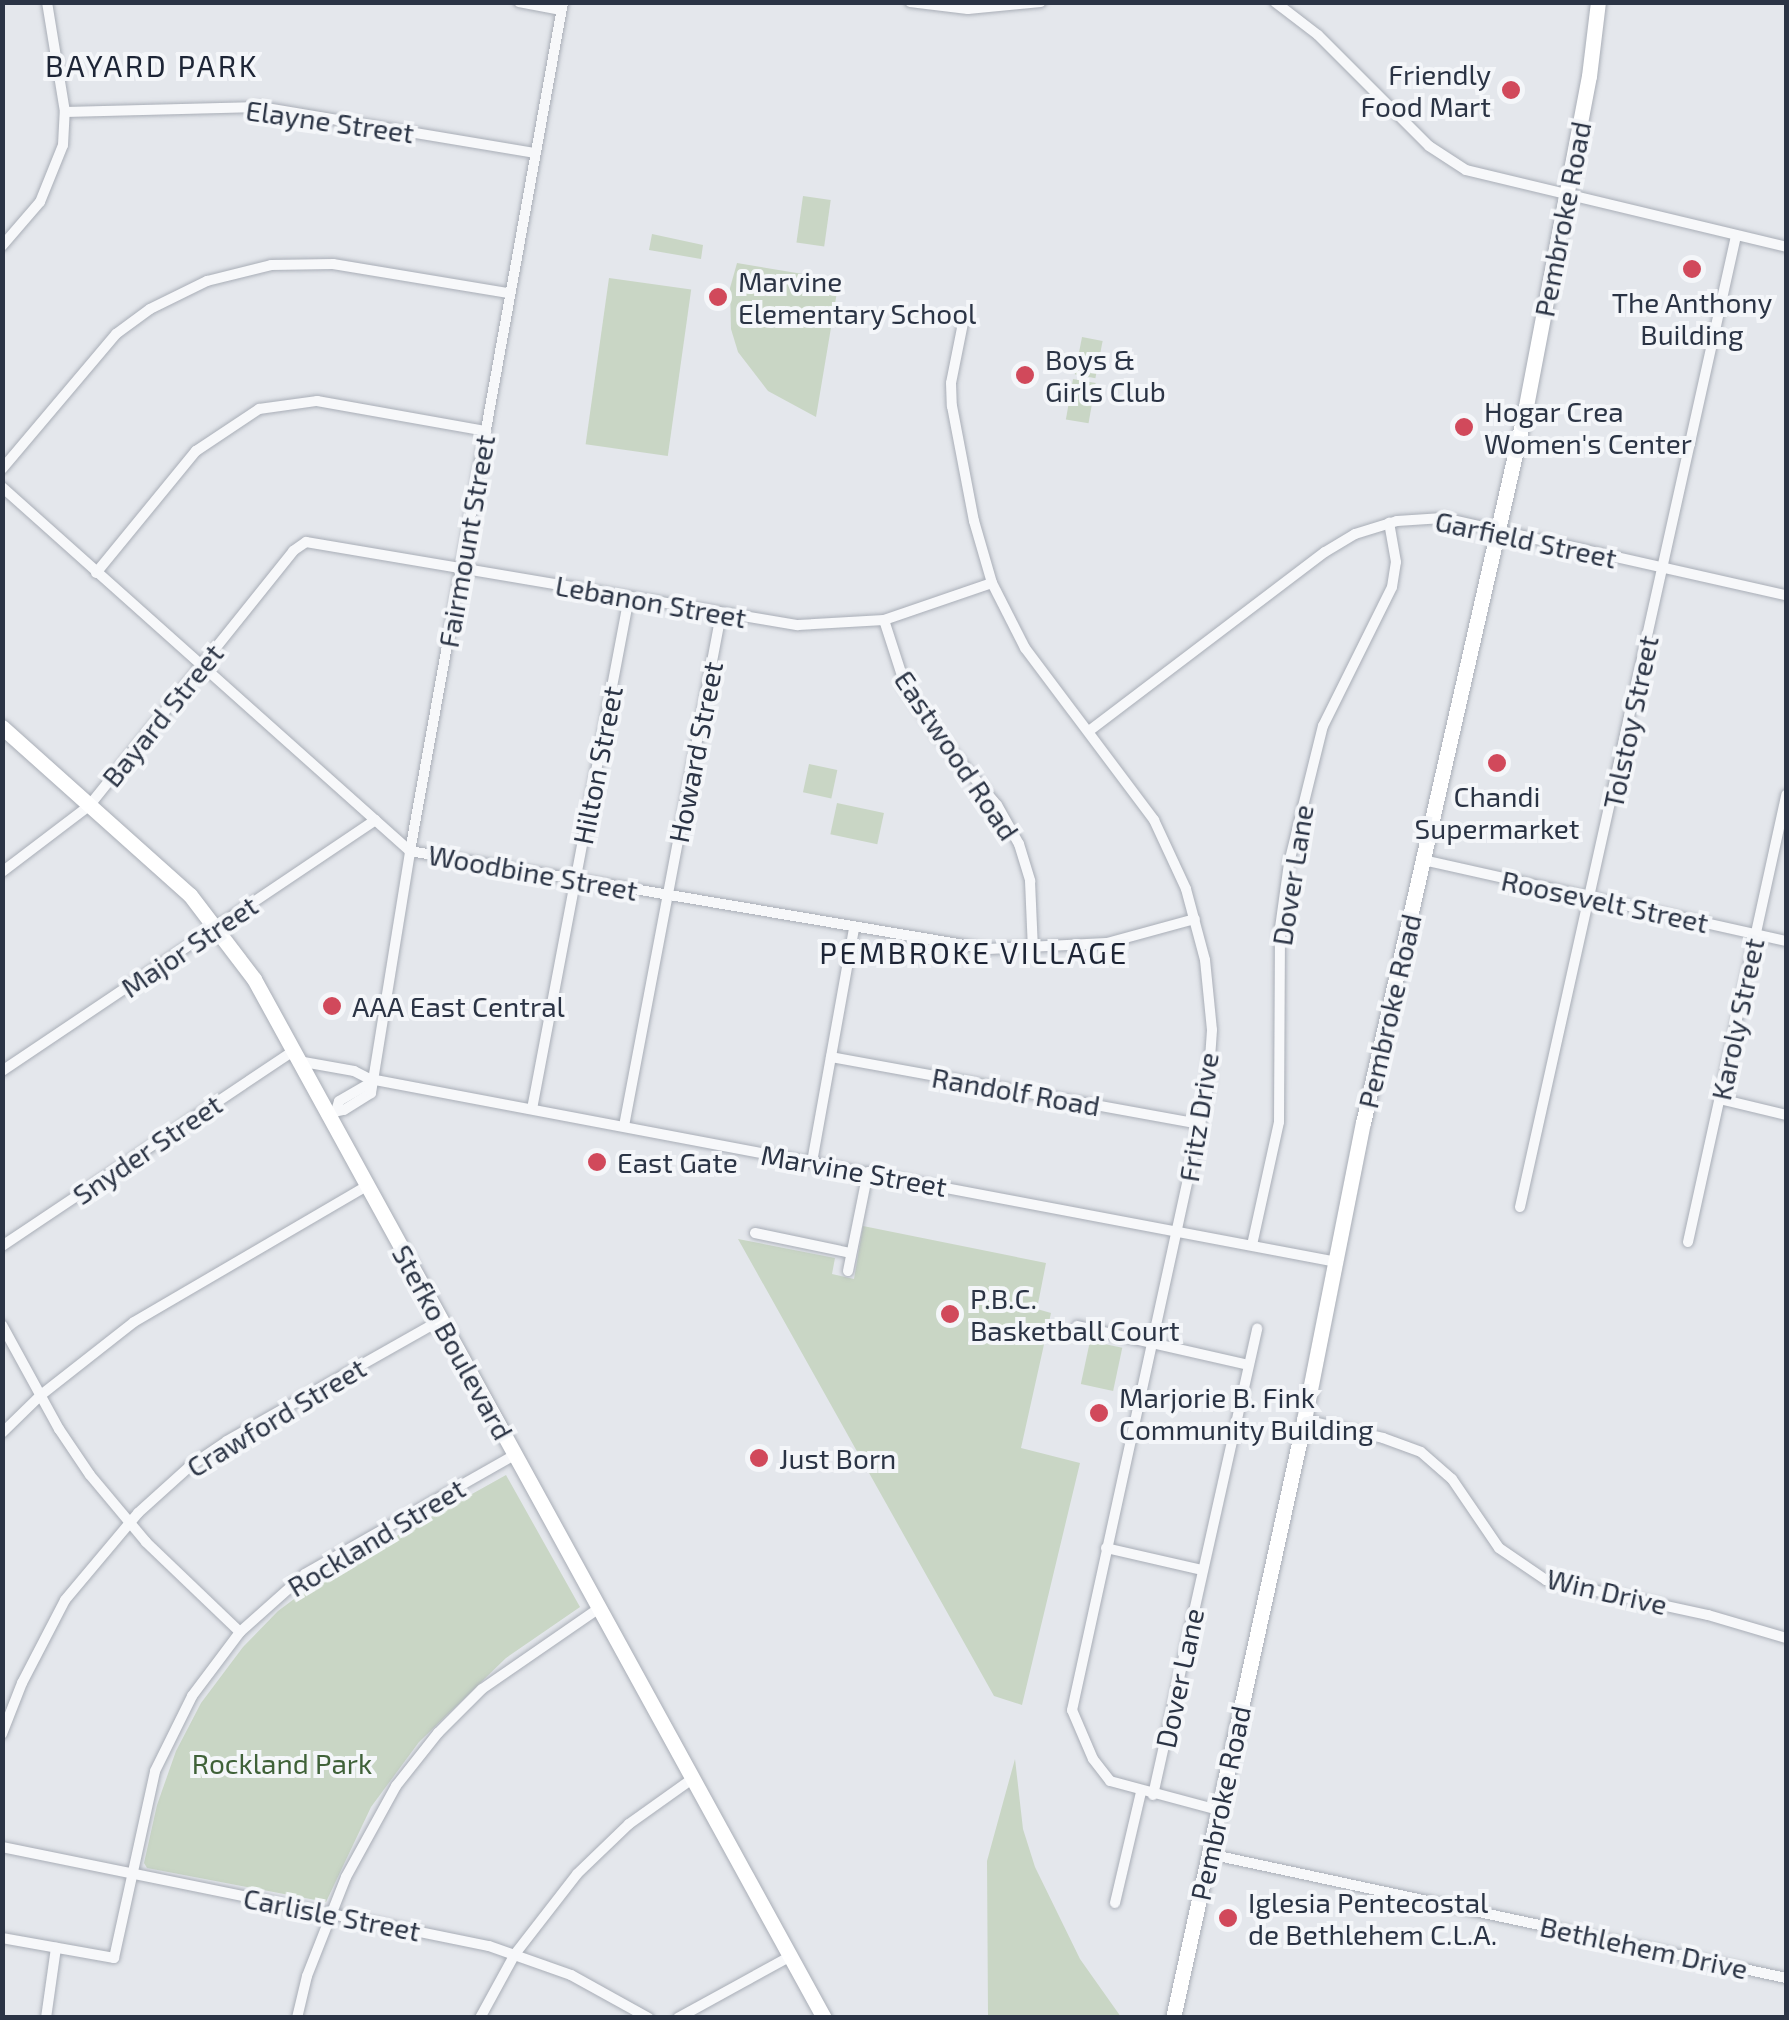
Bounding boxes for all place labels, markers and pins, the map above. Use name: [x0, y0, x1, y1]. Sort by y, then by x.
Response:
place label: Friendly Food Mart: [1360, 57, 1491, 123]
marker: Friendly Food Mart: [1500, 79, 1522, 101]
marker: The Anthony Building: [1681, 258, 1703, 280]
place label: Marvine Elementary School: [738, 264, 977, 330]
place label: The Anthony Building: [1611, 285, 1773, 351]
marker: Marvine Elementary School: [707, 286, 729, 308]
place label: Boys & Girls Club: [1045, 342, 1166, 408]
marker: Boys & Girls Club: [1014, 364, 1036, 386]
place label: Hogar Crea Women's Center: [1484, 394, 1692, 460]
marker: Hogar Crea Women's Center: [1453, 416, 1475, 438]
marker: Chandi Supermarket: [1486, 752, 1508, 774]
place label: Chandi Supermarket: [1415, 779, 1579, 845]
place label: AAA East Central: [352, 989, 566, 1023]
marker: AAA East Central: [321, 995, 343, 1017]
place label: East Gate: [617, 1145, 738, 1179]
marker: East Gate: [586, 1151, 608, 1173]
place label: P.B.C. Basketball Court: [970, 1281, 1180, 1347]
marker: P.B.C. Basketball Court: [939, 1303, 961, 1325]
place label: Marjorie B. Fink Community Building: [1119, 1380, 1374, 1446]
marker: Marjorie B. Fink Community Building: [1088, 1402, 1110, 1424]
place label: Just Born: [779, 1441, 896, 1475]
marker: Just Born: [748, 1447, 770, 1469]
place label: Iglesia Pentecostal de Bethlehem C.L.A.: [1248, 1885, 1497, 1951]
marker: Iglesia Pentecostal de Bethlehem C.L.A.: [1217, 1907, 1239, 1929]

